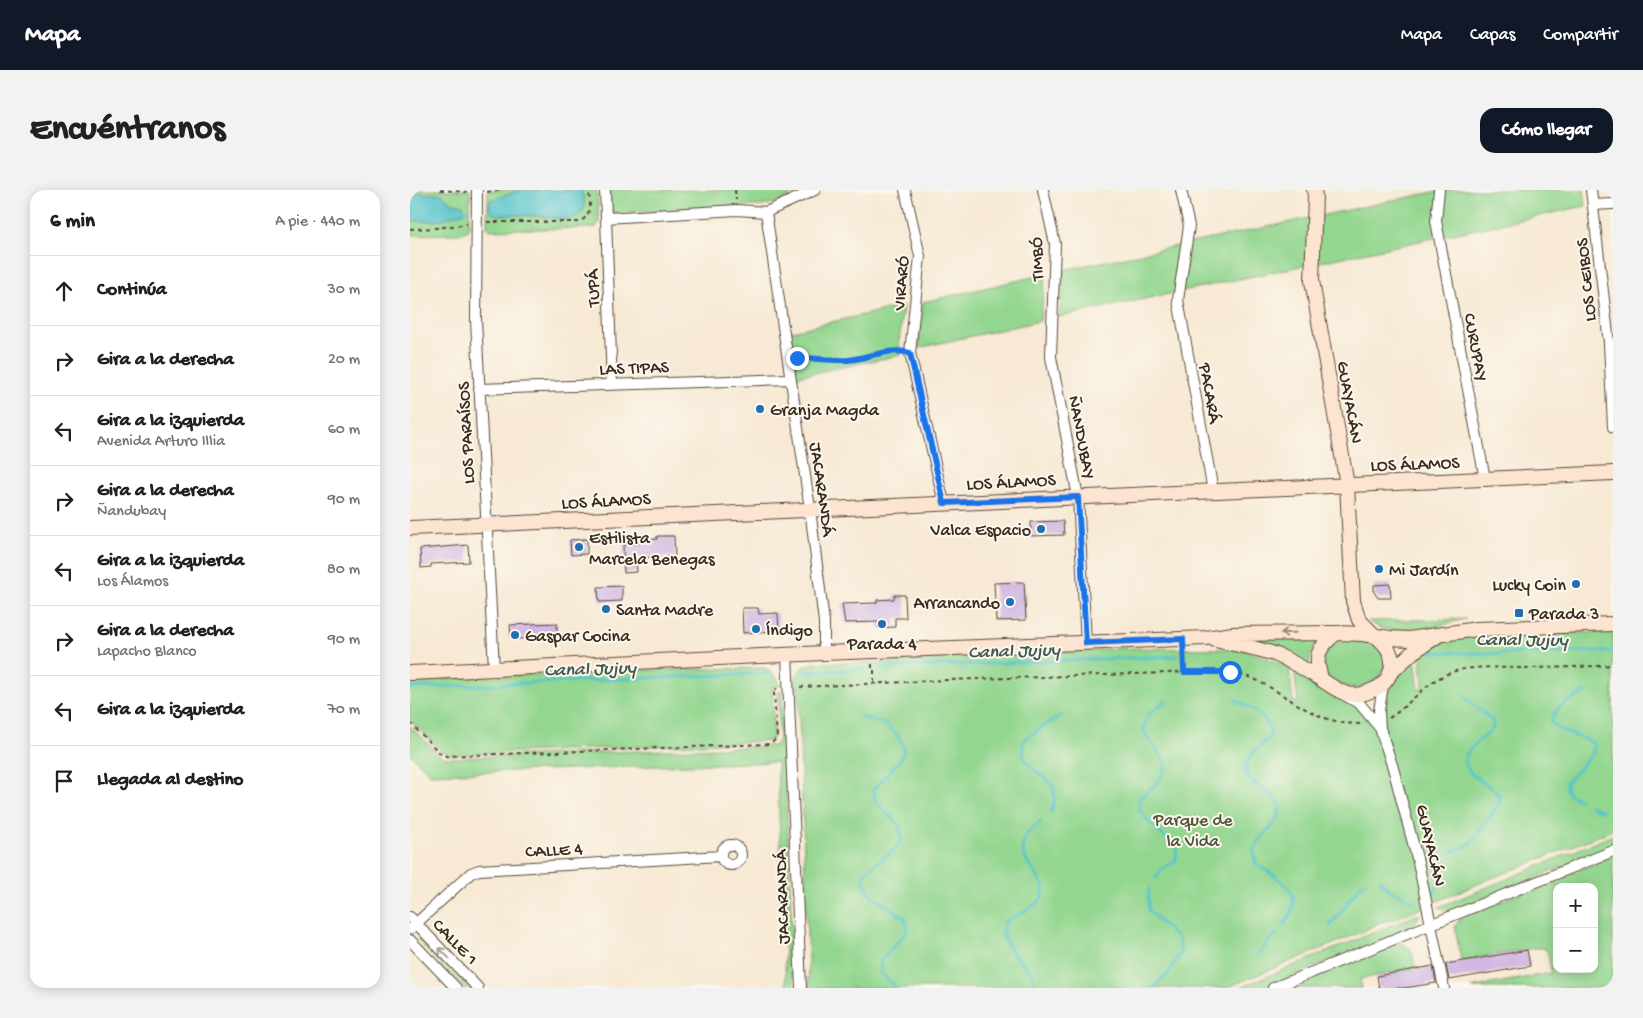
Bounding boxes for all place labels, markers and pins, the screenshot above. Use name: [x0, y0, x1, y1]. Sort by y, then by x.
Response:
place label: Granja Magda: [770, 401, 880, 422]
marker: Granja Magda: [754, 403, 766, 415]
place label: Valca Espacio: [930, 521, 1031, 542]
marker: Valca Espacio: [1035, 523, 1047, 535]
place label: Estilista Marcela Benegas: [589, 529, 716, 571]
marker: Estilista Marcela Benegas: [573, 541, 585, 553]
place label: Mi Jardín: [1389, 561, 1459, 582]
marker: Mi Jardín: [1373, 563, 1385, 575]
place label: Lucky Coin: [1492, 576, 1566, 597]
marker: Lucky Coin: [1570, 578, 1582, 590]
place label: Arrancando: [914, 594, 1000, 615]
marker: Arrancando: [1004, 596, 1016, 608]
place label: Santa Madre: [616, 601, 714, 622]
marker: Santa Madre: [600, 603, 612, 615]
place label: Parada 3: [1528, 605, 1599, 626]
marker: Parada 3: [1513, 607, 1525, 619]
marker: Parada 4: [876, 618, 888, 630]
place label: Índigo: [766, 621, 813, 642]
marker: Índigo: [750, 623, 762, 635]
place label: Gaspar Cocina: [525, 627, 631, 648]
marker: Gaspar Cocina: [509, 629, 521, 641]
place label: Parada 4: [846, 635, 917, 656]

